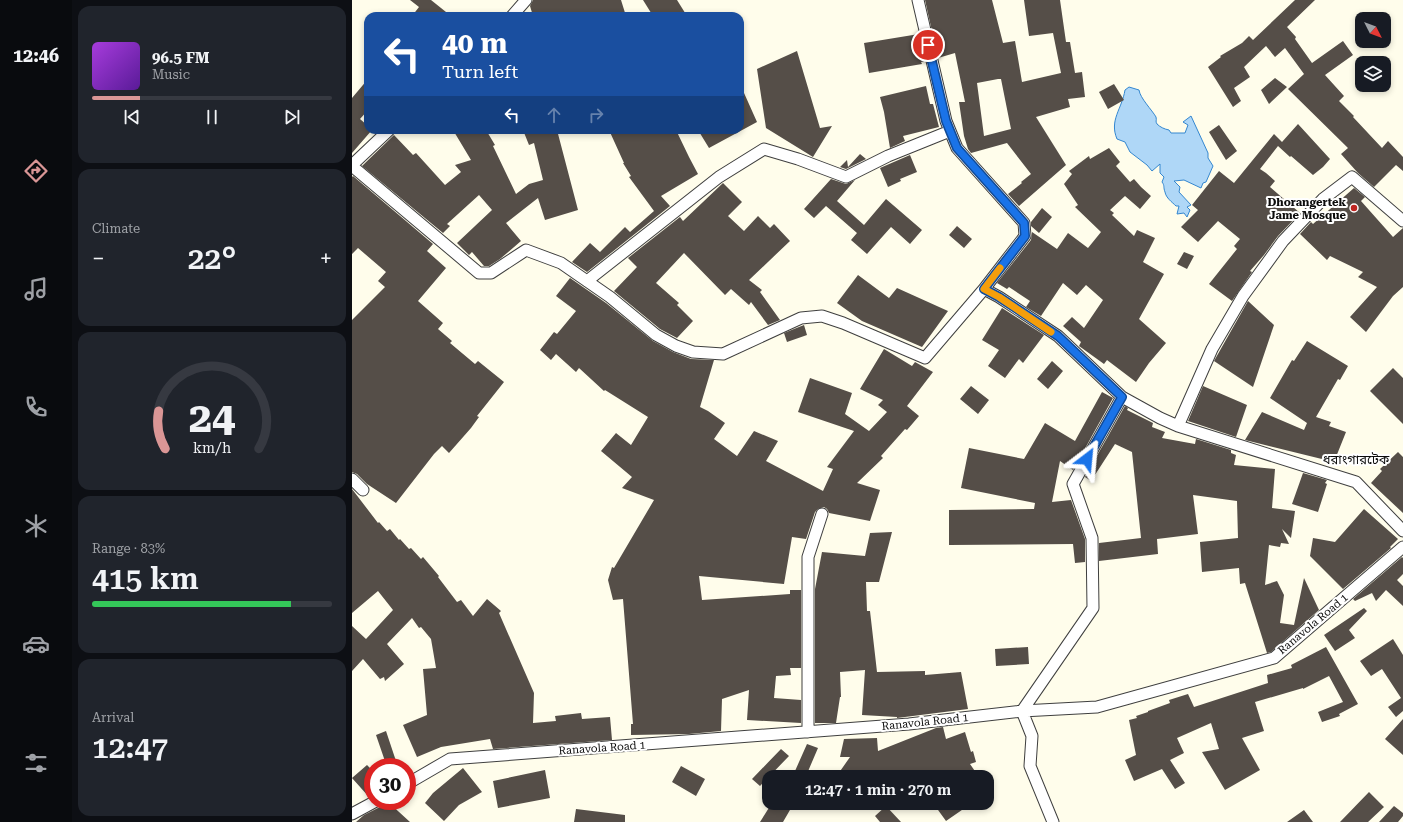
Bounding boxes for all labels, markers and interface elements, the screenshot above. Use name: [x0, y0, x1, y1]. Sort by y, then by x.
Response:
north arrow: [1355, 12, 1391, 48]
map controls: [1355, 12, 1391, 92]
text: 40 m: [442, 27, 507, 60]
icon: left: [376, 28, 428, 80]
pin: [911, 28, 945, 62]
icon: arrive: [917, 34, 939, 56]
text: 12:46: [13, 45, 59, 66]
text: 96.5 FM: [152, 49, 209, 67]
button: layers: [1355, 56, 1391, 92]
text: Turn left: [442, 61, 518, 82]
text: Music: [152, 67, 190, 82]
icon: left: [501, 104, 523, 126]
icon: ahead: [543, 104, 565, 126]
icon: right: [585, 104, 607, 126]
icon: previous: [121, 106, 143, 128]
icon: pause: [201, 106, 223, 128]
icon: next: [281, 106, 303, 128]
icon: directions: [22, 157, 50, 185]
place label: Dhorangertek Jame Mosque: [1268, 196, 1347, 222]
marker: Dhorangertek Jame Mosque: [1349, 203, 1359, 213]
text: Climate: [92, 221, 140, 236]
text: 22°: [188, 241, 236, 276]
text: −: [92, 246, 104, 271]
text: +: [320, 246, 332, 271]
icon: music: [22, 275, 50, 303]
icon: phone: [22, 393, 50, 421]
text: 24: [189, 393, 235, 442]
position arrow: [1066, 438, 1108, 480]
text: km/h: [193, 440, 231, 456]
district label: ধরাংগারটেক: [1323, 452, 1390, 467]
icon: climate: [22, 512, 50, 540]
text: Range · 83%: [92, 541, 165, 556]
text: 415 km: [92, 561, 199, 596]
street label: Ranavola Road 1: [1275, 591, 1351, 657]
icon: car: [22, 630, 50, 658]
text: Arrival: [92, 710, 134, 725]
street label: Ranavola Road 1: [881, 711, 969, 733]
text: 12:47: [92, 730, 168, 765]
street label: Ranavola Road 1: [558, 738, 646, 758]
icon: filters: [22, 749, 50, 777]
speed limit sign: 30: [364, 758, 416, 810]
text: 12:47 · 1 min · 270 m: [805, 781, 951, 799]

